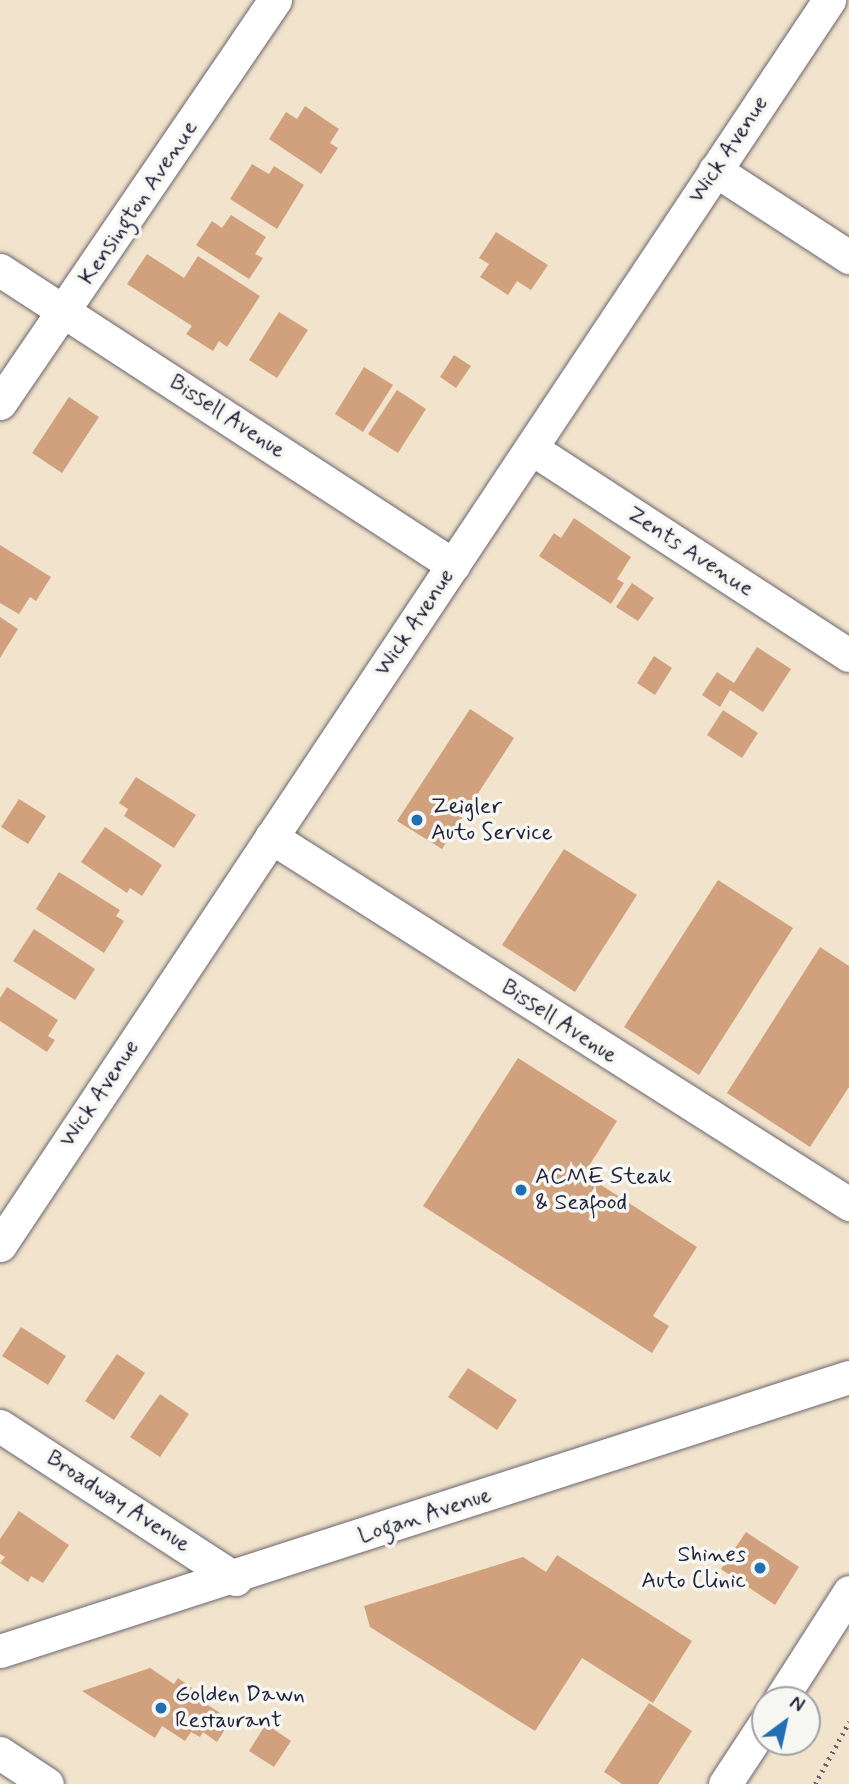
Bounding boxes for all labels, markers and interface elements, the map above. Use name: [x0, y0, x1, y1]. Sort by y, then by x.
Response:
street label: Wick Avenue: [682, 90, 776, 210]
street label: Kensington Avenue: [76, 118, 202, 288]
street label: Bissell Avenue: [161, 368, 293, 466]
street label: Zents Avenue: [624, 503, 756, 601]
street label: Wick Avenue: [368, 563, 462, 683]
place label: Zeigler Auto Service: [431, 793, 550, 847]
marker: Zeigler Auto Service: [409, 812, 425, 828]
street label: Bissell Avenue: [493, 973, 625, 1071]
street label: Wick Avenue: [53, 1034, 147, 1154]
place label: ACME Steak & Seafood: [535, 1163, 666, 1217]
marker: ACME Steak & Seafood: [513, 1182, 529, 1198]
street label: Broadway Avenue: [39, 1444, 197, 1560]
street label: Logan Avenue: [353, 1481, 497, 1551]
place label: Shines Auto Clinic: [638, 1541, 746, 1595]
marker: Shines Auto Clinic: [752, 1560, 768, 1576]
place label: Golden Dawn Restaurant: [175, 1681, 306, 1735]
north arrow: [751, 1686, 821, 1756]
text: N: [785, 1691, 809, 1719]
marker: Golden Dawn Restaurant: [153, 1700, 169, 1716]

